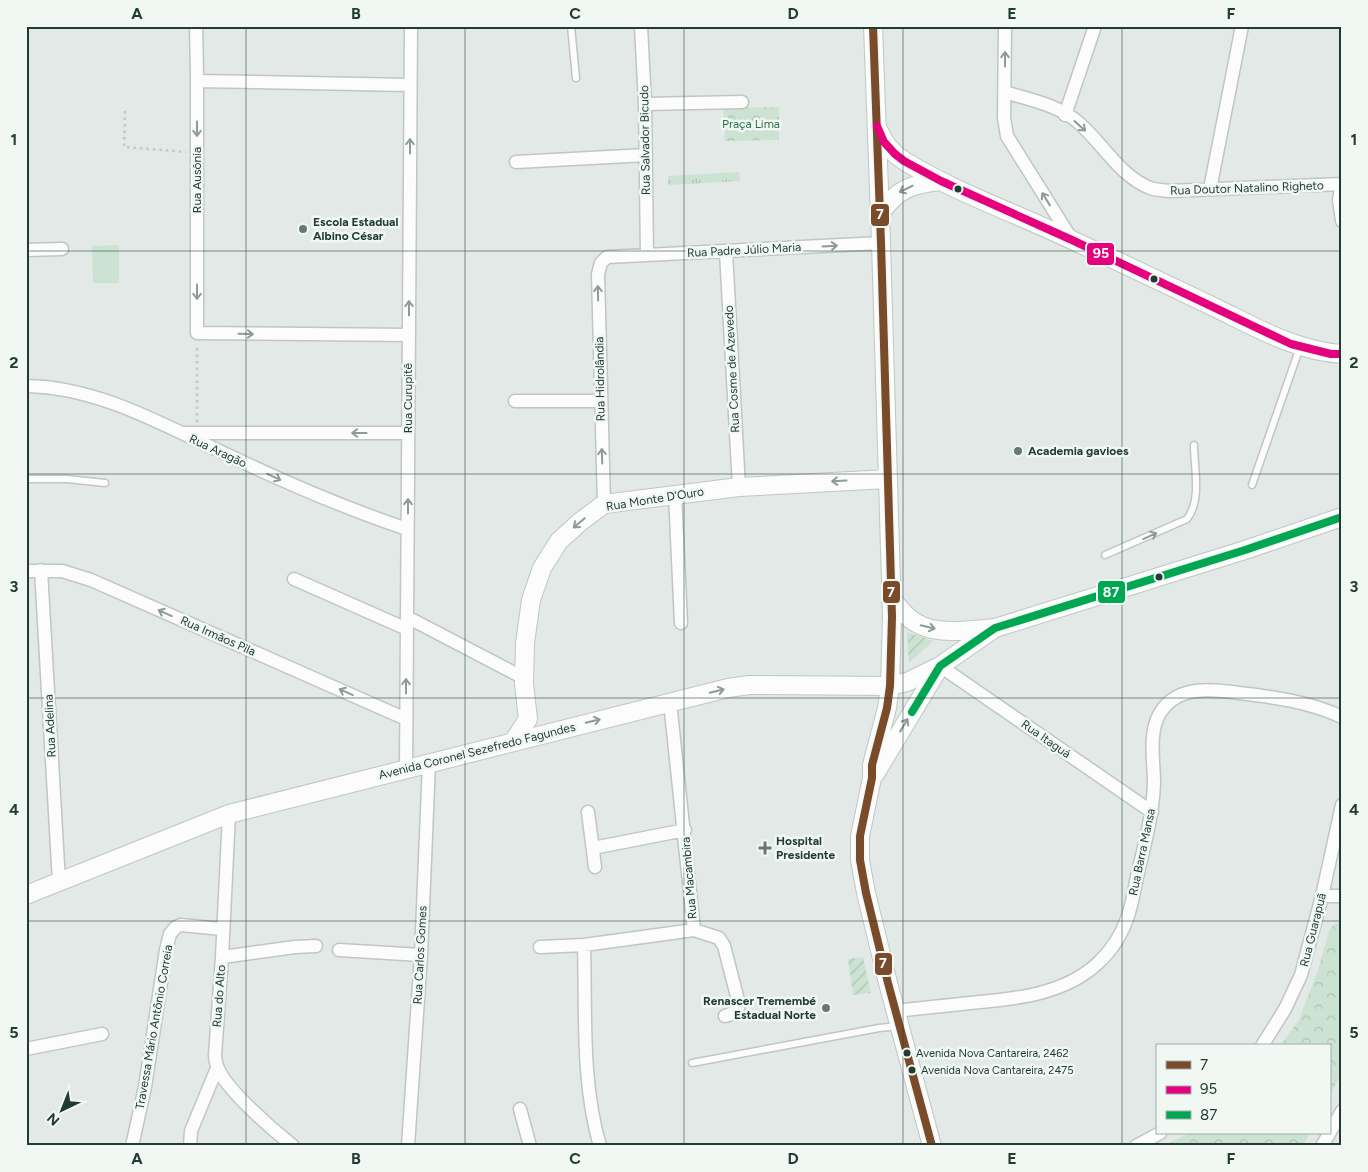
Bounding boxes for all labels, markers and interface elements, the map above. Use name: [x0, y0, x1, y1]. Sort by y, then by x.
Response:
text: A: [131, 4, 143, 23]
text: B: [351, 4, 361, 23]
text: C: [569, 4, 581, 23]
text: D: [787, 4, 799, 23]
text: E: [1007, 4, 1017, 23]
text: F: [1227, 4, 1236, 23]
one-way arrow: [1000, 51, 1010, 68]
street label: Rua Salvador Bicudo: [637, 85, 653, 195]
park label: Praça Lima: [722, 117, 780, 131]
one-way arrow: [1074, 120, 1087, 131]
one-way arrow: [192, 121, 202, 137]
text: 1: [11, 130, 17, 149]
text: 1: [1351, 130, 1357, 149]
one-way arrow: [405, 138, 415, 154]
street label: Rua Ausônia: [190, 147, 204, 213]
street label: Rua Doutor Natalino Righeto: [1170, 178, 1324, 198]
unlabelled marker: [953, 184, 963, 194]
one-way arrow: [898, 185, 913, 195]
one-way arrow: [1041, 192, 1051, 206]
line badge: 7: [870, 203, 890, 227]
text: 7: [876, 206, 884, 223]
place label: Escola Estadual Albino César: [313, 215, 399, 243]
marker: Escola Estadual Albino César: [297, 223, 309, 235]
street label: Rua Padre Júlio Maria: [687, 240, 801, 260]
one-way arrow: [822, 242, 838, 251]
line badge: 95: [1086, 242, 1115, 266]
text: 95: [1093, 245, 1109, 262]
unlabelled marker: [1149, 274, 1159, 284]
one-way arrow: [192, 284, 202, 300]
one-way arrow: [594, 285, 603, 301]
one-way arrow: [404, 301, 414, 317]
street label: Rua Cosme de Azevedo: [722, 305, 742, 433]
one-way arrow: [237, 329, 253, 339]
street label: Rua Hidrolândia: [592, 337, 608, 421]
text: 2: [9, 353, 19, 372]
text: 2: [1349, 353, 1359, 372]
street label: Rua Curupitê: [401, 362, 415, 433]
one-way arrow: [352, 428, 368, 438]
street label: Rua Aragão: [187, 432, 249, 470]
place label: Academia gavioes: [1028, 444, 1129, 458]
marker: Academia gavioes: [1012, 445, 1024, 457]
one-way arrow: [598, 448, 607, 464]
one-way arrow: [266, 472, 281, 482]
one-way arrow: [832, 477, 848, 486]
street label: Rua Monte D'Ouro: [605, 484, 705, 514]
one-way arrow: [403, 498, 412, 514]
one-way arrow: [573, 517, 586, 528]
one-way arrow: [1142, 530, 1157, 540]
unlabelled marker: [1154, 572, 1164, 582]
text: 3: [10, 577, 19, 596]
text: 3: [1350, 577, 1359, 596]
line badge: 7: [882, 580, 901, 604]
line badge: 87: [1097, 580, 1126, 604]
text: 7: [887, 584, 895, 601]
text: 87: [1103, 584, 1119, 601]
one-way arrow: [158, 607, 173, 617]
street label: Rua Irmãos Pìla: [178, 613, 258, 659]
one-way arrow: [920, 623, 936, 632]
one-way arrow: [401, 678, 411, 694]
one-way arrow: [709, 685, 725, 695]
one-way arrow: [339, 687, 354, 697]
street label: Rua Adelina: [41, 694, 59, 758]
one-way arrow: [585, 716, 601, 726]
street label: Rua Itaguá: [1019, 717, 1073, 761]
one-way arrow: [900, 719, 910, 733]
street label: Avenida Coronel Sezefredo Fagundes: [377, 720, 577, 782]
text: 4: [9, 800, 19, 819]
text: 4: [1349, 800, 1359, 819]
street label: Rua Barra Mansa: [1126, 807, 1158, 897]
place label: Hospital Presidente: [776, 834, 835, 862]
street label: Rua Macambira: [678, 836, 700, 920]
marker: Hospital Presidente: [758, 841, 772, 855]
street label: Rua Guarapuã: [1297, 892, 1329, 968]
street label: Rua Carlos Gomes: [410, 905, 430, 1005]
street label: Travessa Mário Antônio Correia: [133, 944, 175, 1110]
line badge: 7: [874, 952, 893, 976]
text: 7: [879, 955, 887, 972]
street label: Rua do Alto: [210, 964, 228, 1028]
place label: Renascer Tremembé Estadual Norte: [703, 994, 816, 1022]
marker: Renascer Tremembé Estadual Norte: [820, 1002, 832, 1014]
text: 5: [9, 1023, 19, 1042]
text: 5: [1349, 1023, 1359, 1042]
legend: [1156, 1044, 1330, 1134]
place label: Avenida Nova Cantareira, 2462: [916, 1047, 1069, 1060]
marker: Avenida Nova Cantareira, 2462: [902, 1048, 912, 1058]
text: 7: [1200, 1056, 1208, 1074]
place label: Avenida Nova Cantareira, 2475: [921, 1064, 1073, 1077]
marker: Avenida Nova Cantareira, 2475: [907, 1065, 917, 1075]
text: 95: [1200, 1080, 1217, 1098]
north arrow: [38, 1084, 88, 1134]
text: 87: [1200, 1106, 1217, 1124]
text: N: [44, 1109, 63, 1129]
text: A: [131, 1149, 143, 1168]
text: B: [351, 1149, 361, 1168]
text: C: [569, 1149, 581, 1168]
text: D: [787, 1149, 799, 1168]
text: E: [1007, 1149, 1017, 1168]
text: F: [1227, 1149, 1236, 1168]

